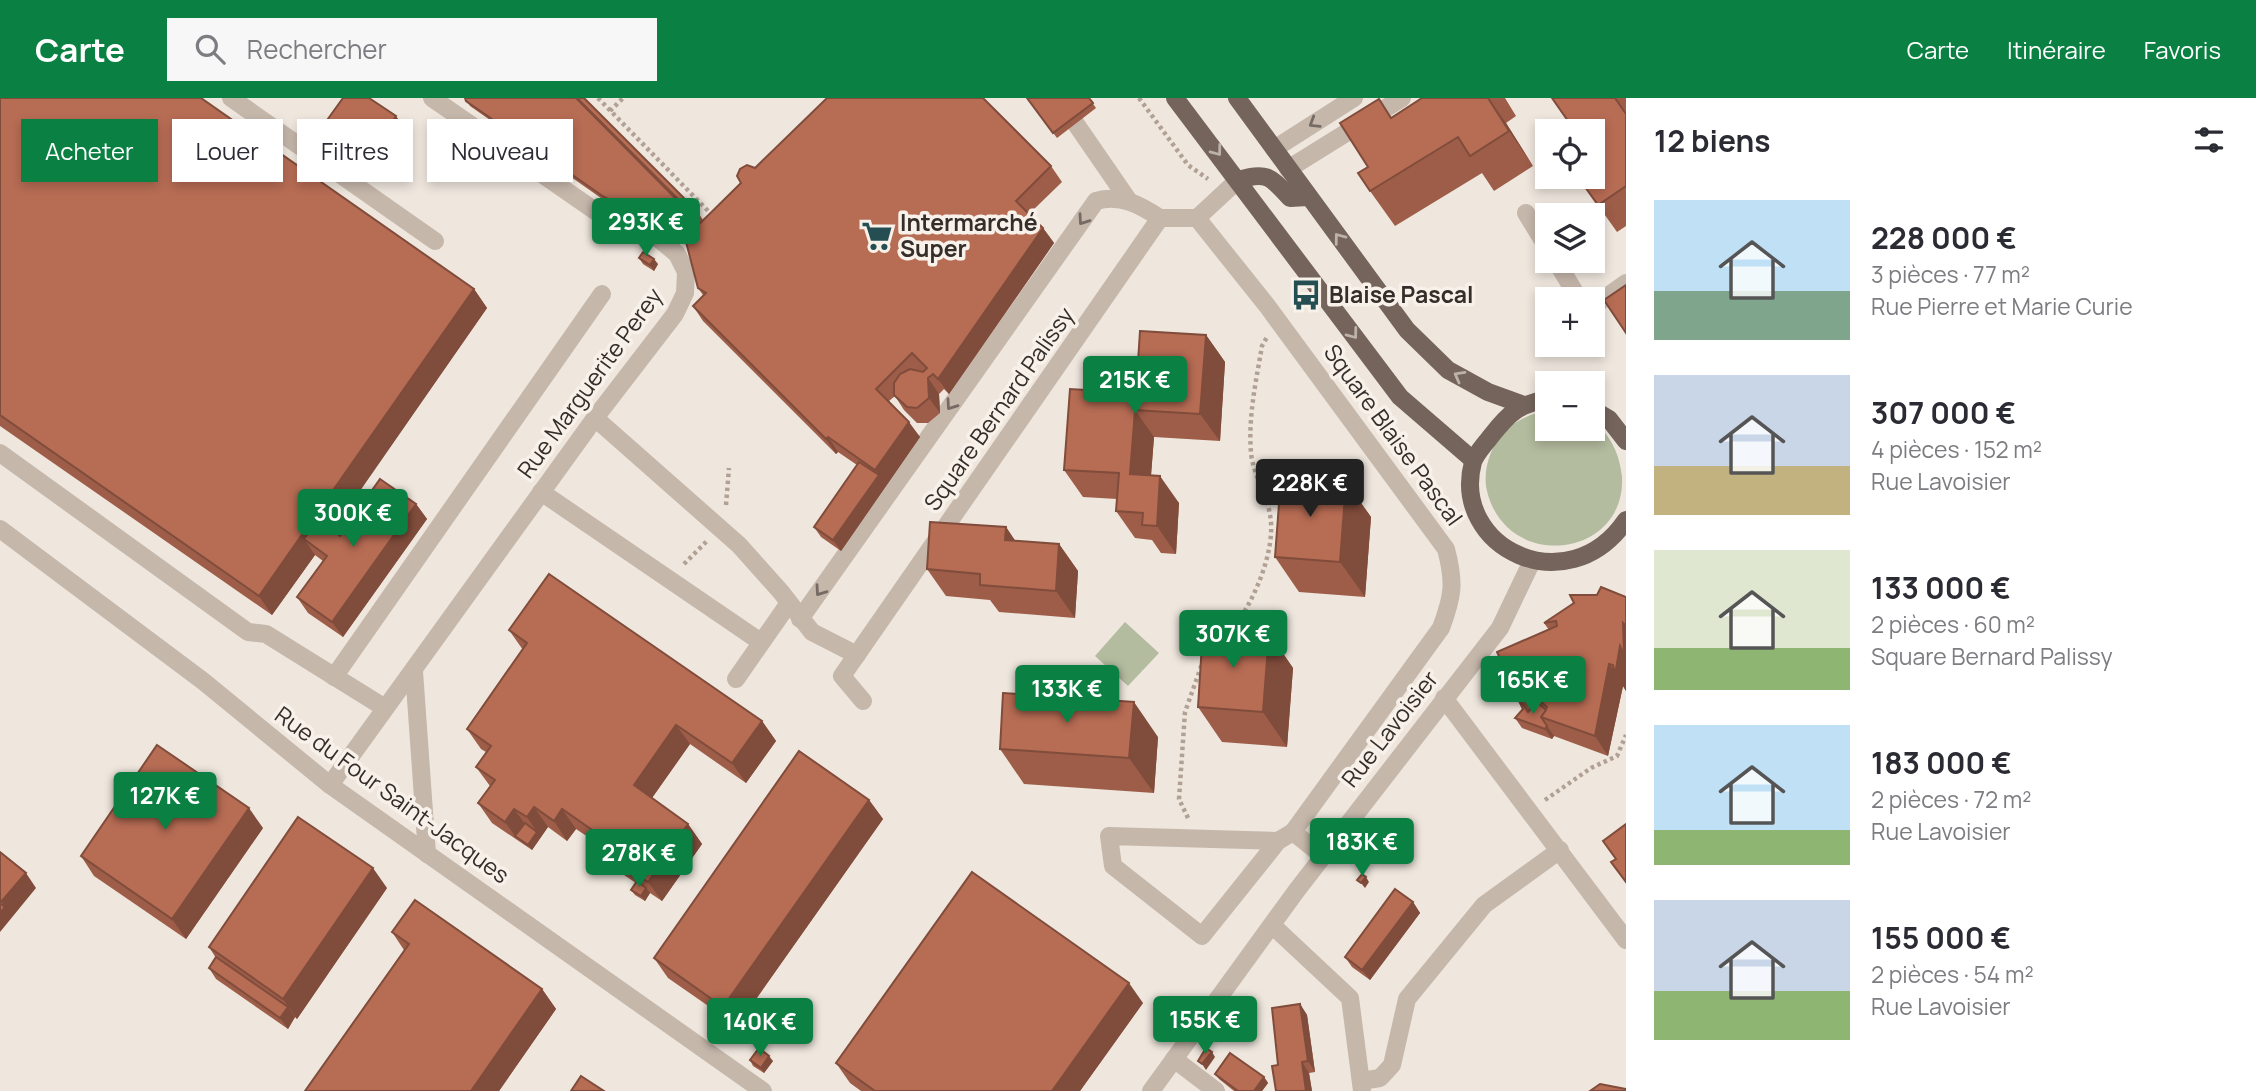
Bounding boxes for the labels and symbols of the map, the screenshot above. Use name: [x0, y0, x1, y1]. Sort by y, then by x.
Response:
one-way arrow: [1309, 115, 1322, 128]
one-way arrow: [1209, 144, 1221, 156]
pin: 293K €: [589, 198, 703, 258]
place label: Intermarché Super: [900, 206, 1038, 264]
one-way arrow: [1079, 212, 1091, 225]
supermarket icon: Intermarché Super: [860, 219, 894, 253]
one-way arrow: [1334, 234, 1347, 246]
bus stop icon: Blaise Pascal: [1289, 278, 1323, 312]
place label: Blaise Pascal: [1329, 278, 1473, 310]
street label: Rue Marguerite Perey: [509, 281, 669, 484]
street label: Square Bernard Palissy: [916, 300, 1081, 517]
one-way arrow: [1345, 326, 1357, 339]
street label: Square Blaise Pascal: [1317, 337, 1471, 532]
pin: 215K €: [1078, 356, 1192, 416]
one-way arrow: [1454, 371, 1467, 384]
one-way arrow: [947, 397, 959, 410]
pin: 228K €: [1253, 460, 1367, 519]
pin: 300K €: [296, 490, 410, 549]
one-way arrow: [816, 583, 828, 596]
pin: 307K €: [1176, 610, 1290, 670]
pin: 165K €: [1476, 656, 1590, 716]
street label: Rue Lavoisier: [1334, 664, 1445, 793]
pin: 133K €: [1010, 666, 1124, 725]
street label: Rue du Four Saint-Jacques: [269, 698, 516, 890]
pin: 127K €: [108, 772, 222, 832]
pin: 183K €: [1305, 818, 1419, 878]
pin: 278K €: [582, 830, 696, 889]
pin: 155K €: [1148, 996, 1262, 1056]
pin: 140K €: [703, 998, 817, 1058]

